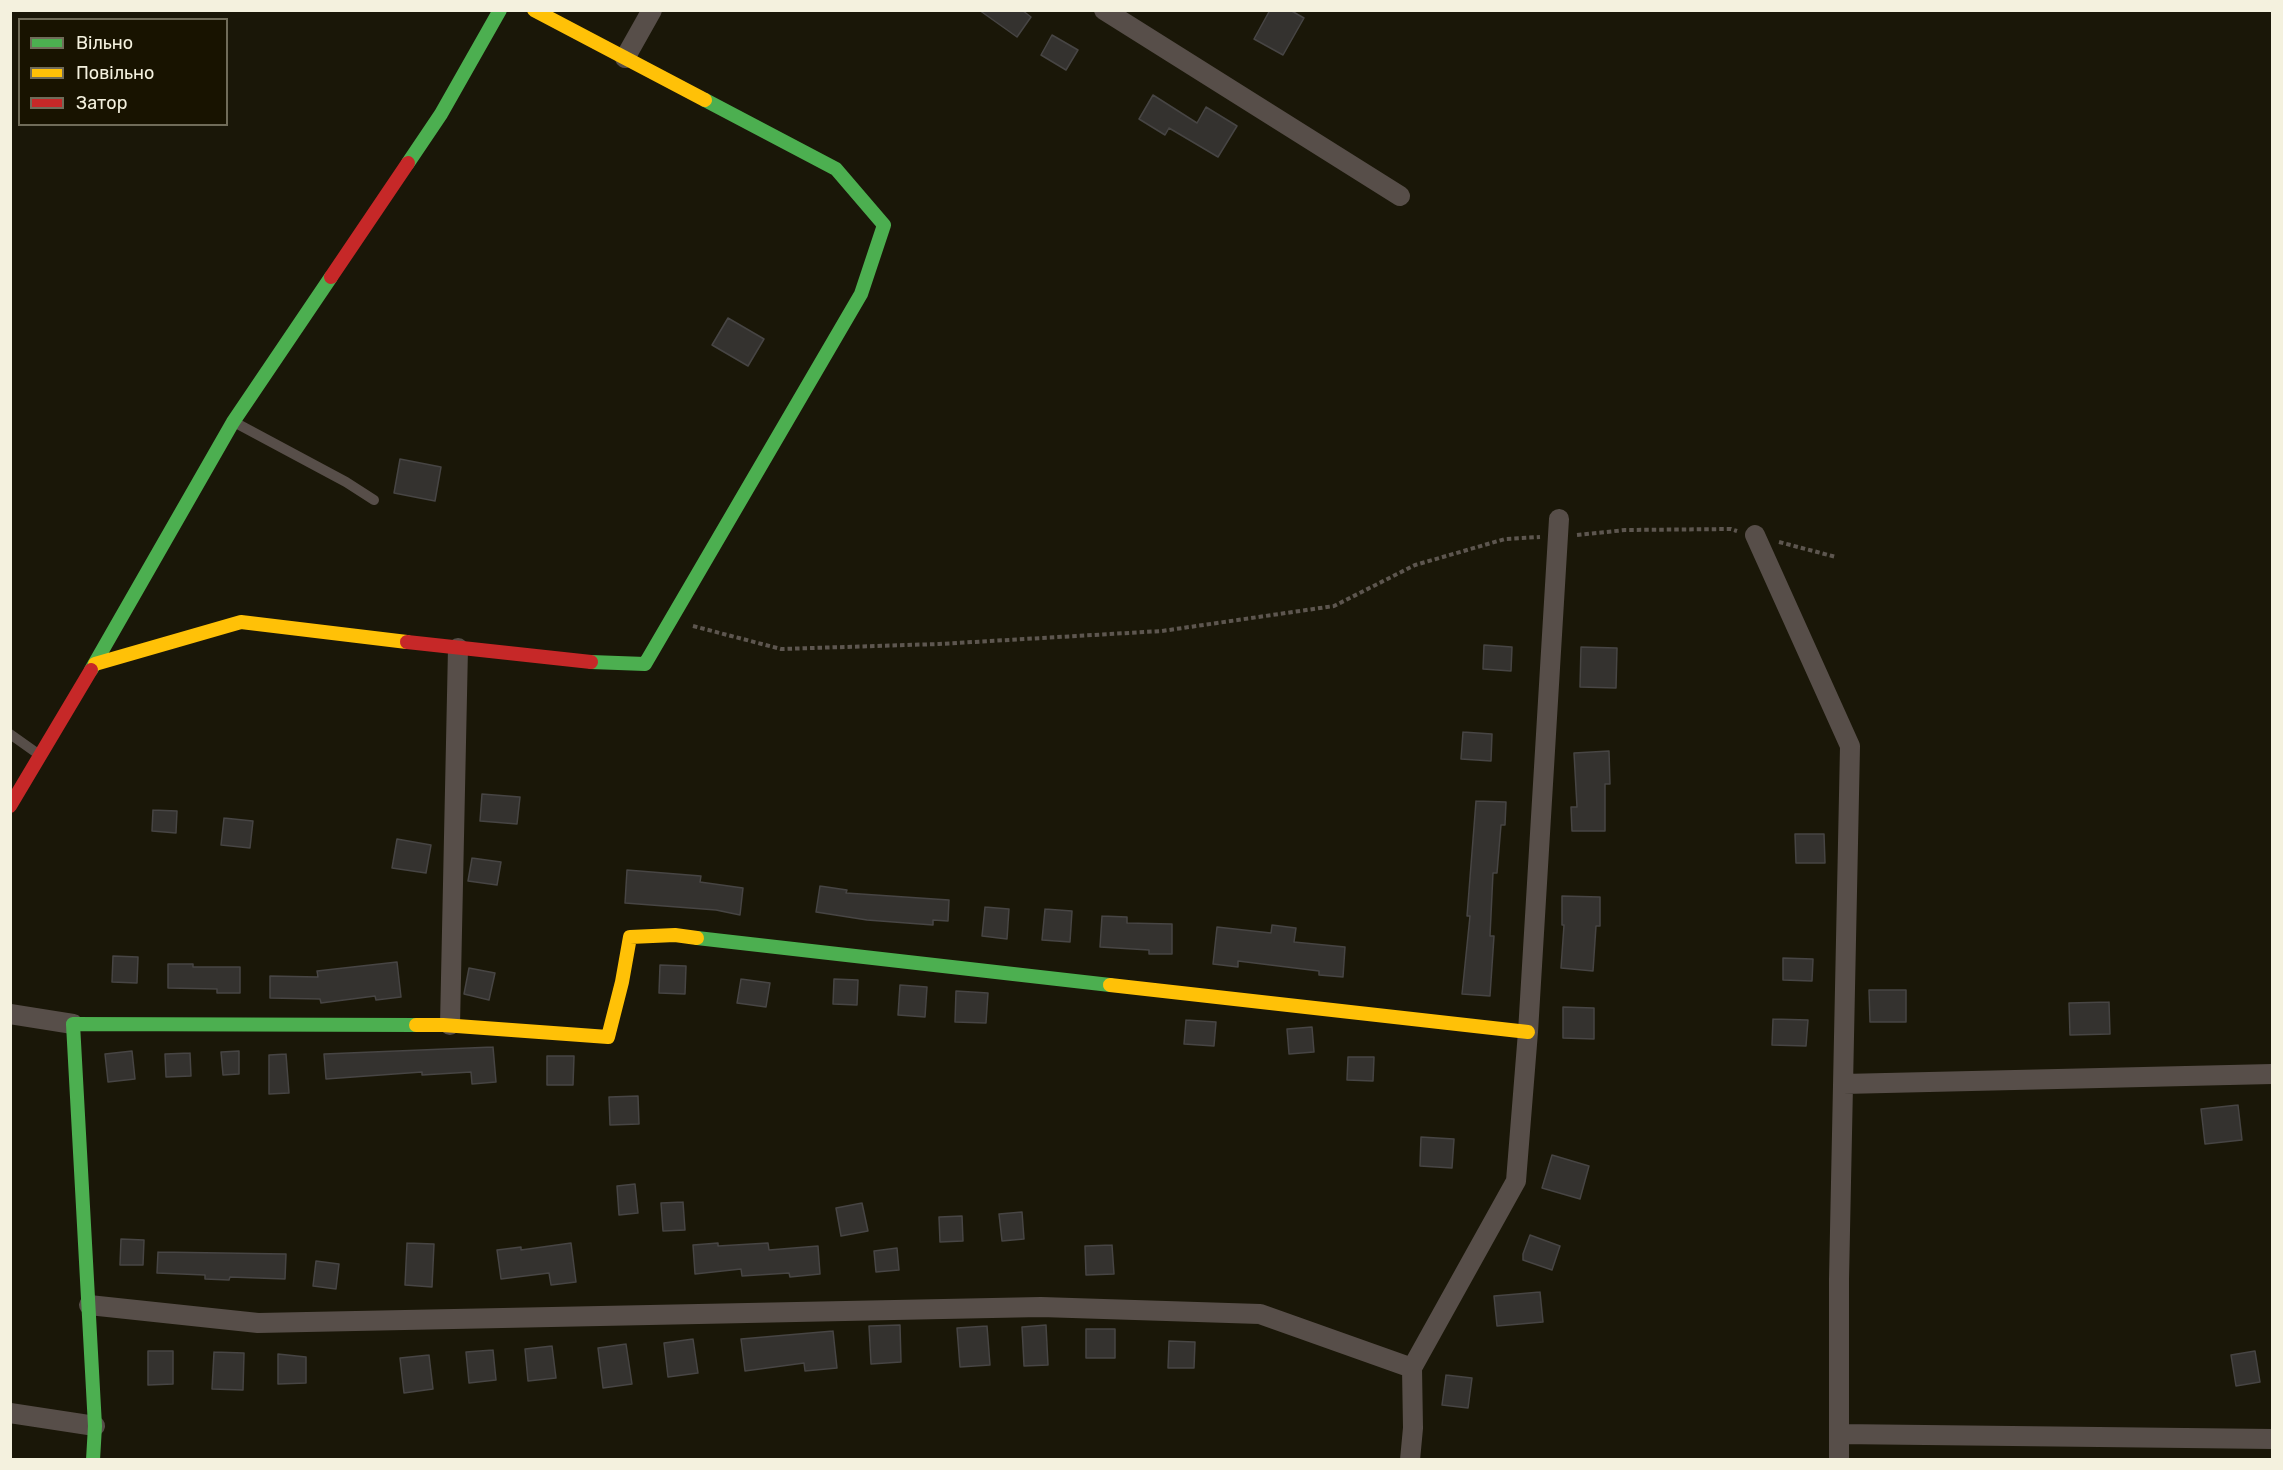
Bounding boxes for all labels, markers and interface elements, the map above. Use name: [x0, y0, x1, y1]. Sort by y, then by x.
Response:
legend: [18, 18, 228, 126]
text: Вільно: [76, 32, 133, 54]
text: Повільно: [76, 62, 154, 84]
text: Затор: [76, 92, 127, 114]

